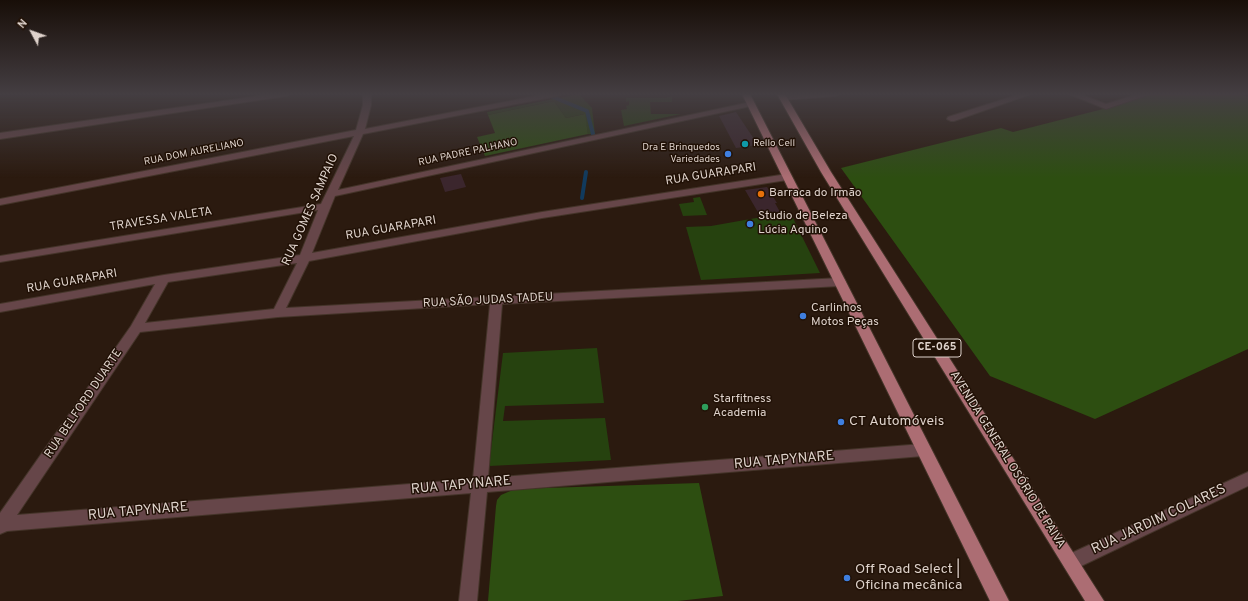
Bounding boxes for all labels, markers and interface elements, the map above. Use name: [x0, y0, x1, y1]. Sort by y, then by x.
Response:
north arrow: [12, 12, 52, 52]
text: N: [15, 17, 31, 32]
street label: RUA DOM AURELIANO: [143, 137, 245, 169]
street label: RUA PADRE PALHANO: [417, 137, 519, 169]
place label: Rello Cell: [753, 138, 795, 150]
marker: Rello Cell: [740, 139, 750, 149]
place label: Dra E Brinquedos Variedades: [642, 142, 720, 166]
marker: Dra E Brinquedos Variedades: [723, 149, 733, 159]
street label: RUA GOMES SAMPAIO: [280, 152, 342, 268]
street label: RUA GUARAPARI: [665, 161, 757, 189]
place label: Barraca do Irmão: [769, 187, 861, 201]
marker: Barraca do Irmão: [756, 189, 766, 199]
street label: TRAVESSA VALETA: [109, 205, 213, 235]
place label: Studio de Beleza Lúcia Aquino: [758, 210, 848, 238]
street label: RUA GUARAPARI: [345, 214, 437, 244]
marker: Studio de Beleza Lúcia Aquino: [745, 219, 755, 229]
street label: RUA GUARAPARI: [26, 267, 118, 297]
street label: RUA SÃO JUDAS TADEU: [422, 290, 554, 312]
place label: Carlinhos Motos Peças: [811, 302, 879, 330]
marker: Carlinhos Motos Peças: [798, 311, 808, 321]
road number: CE-065: [913, 339, 961, 357]
street label: RUA BELFORD DUARTE: [42, 347, 126, 461]
street label: AVENIDA GENERAL OSÓRIO DE PAIVA: [946, 369, 1068, 551]
place label: Starfitness Academia: [713, 393, 771, 421]
marker: Starfitness Academia: [700, 402, 710, 412]
place label: CT Automóveis: [849, 414, 944, 430]
marker: CT Automóveis: [836, 417, 846, 427]
street label: RUA TAPYNARE: [733, 448, 835, 474]
street label: RUA TAPYNARE: [410, 473, 512, 499]
street label: RUA JARDIM COLARES: [1089, 481, 1229, 559]
street label: RUA TAPYNARE: [87, 499, 189, 525]
place label: Off Road Select | Oficina mecânica: [855, 562, 962, 594]
marker: Off Road Select | Oficina mecânica: [842, 573, 852, 583]

